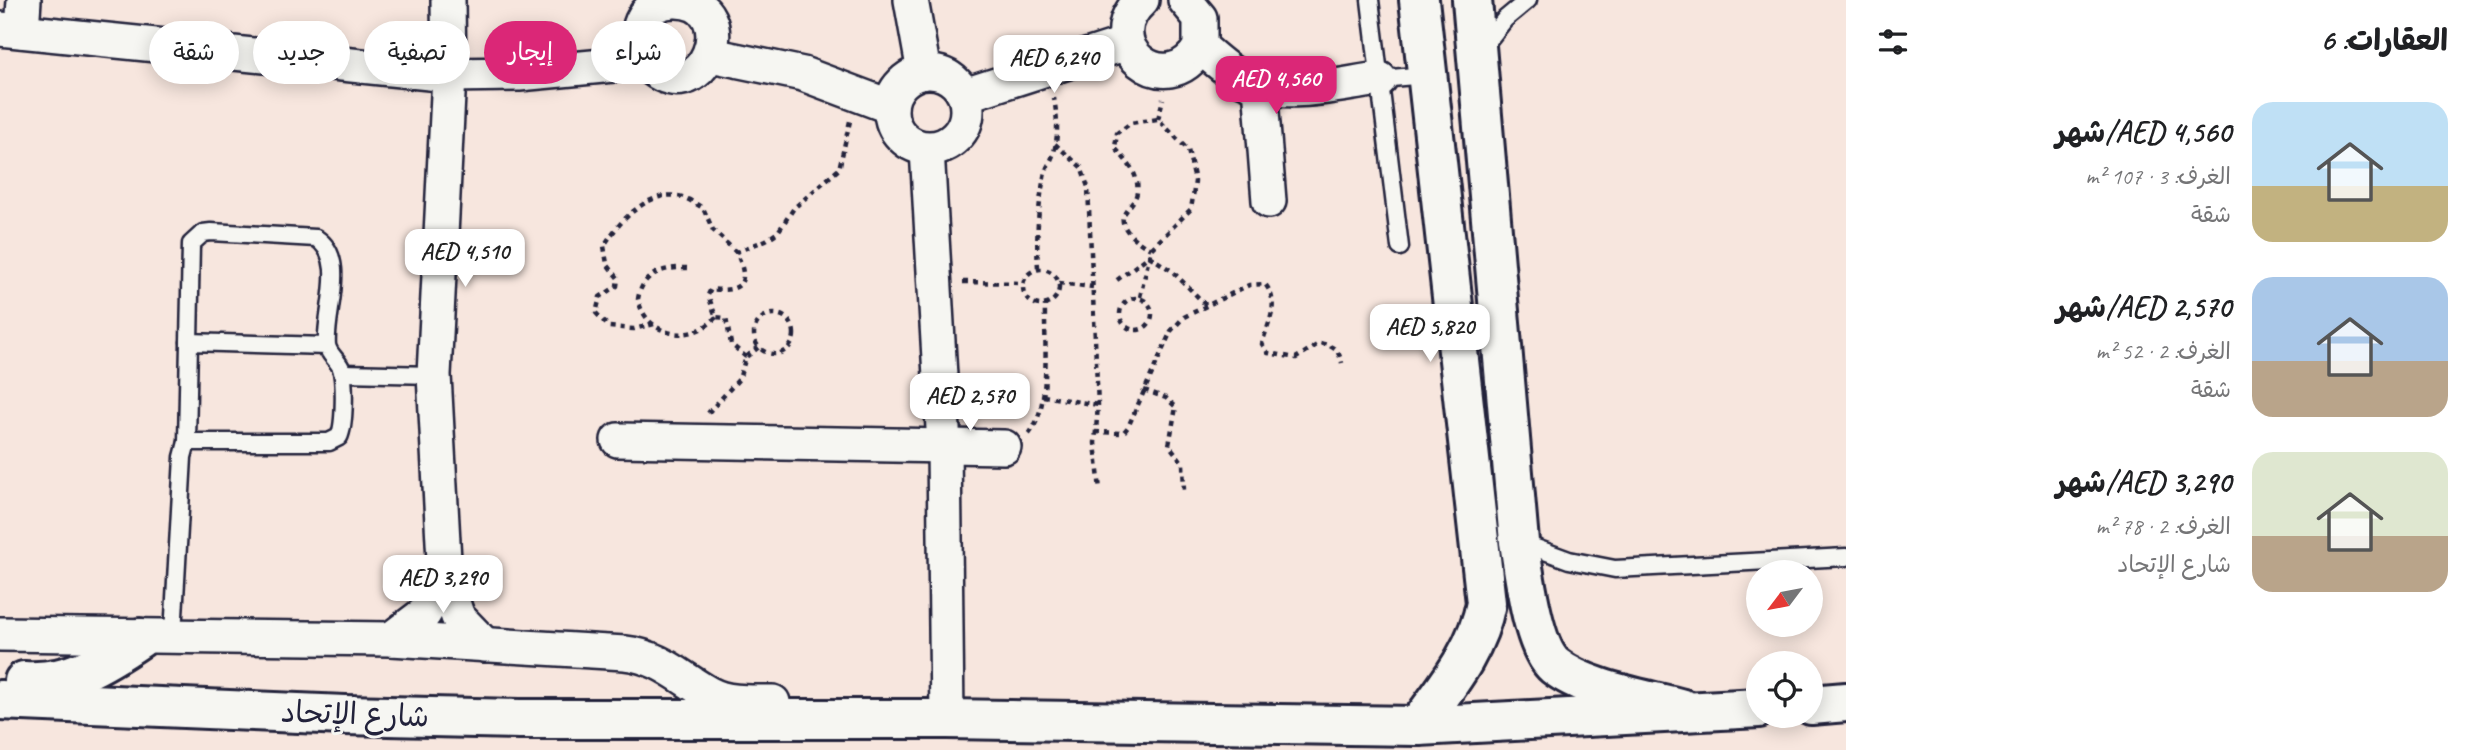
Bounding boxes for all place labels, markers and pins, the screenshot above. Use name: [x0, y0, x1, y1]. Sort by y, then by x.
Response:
pin: AED 6,240: [974, 36, 1134, 95]
pin: AED 4,560: [1196, 57, 1356, 116]
pin: AED 4,510: [385, 230, 545, 289]
pin: AED 5,820: [1350, 304, 1510, 364]
pin: AED 2,570: [890, 374, 1050, 433]
pin: AED 3,290: [363, 556, 523, 615]

